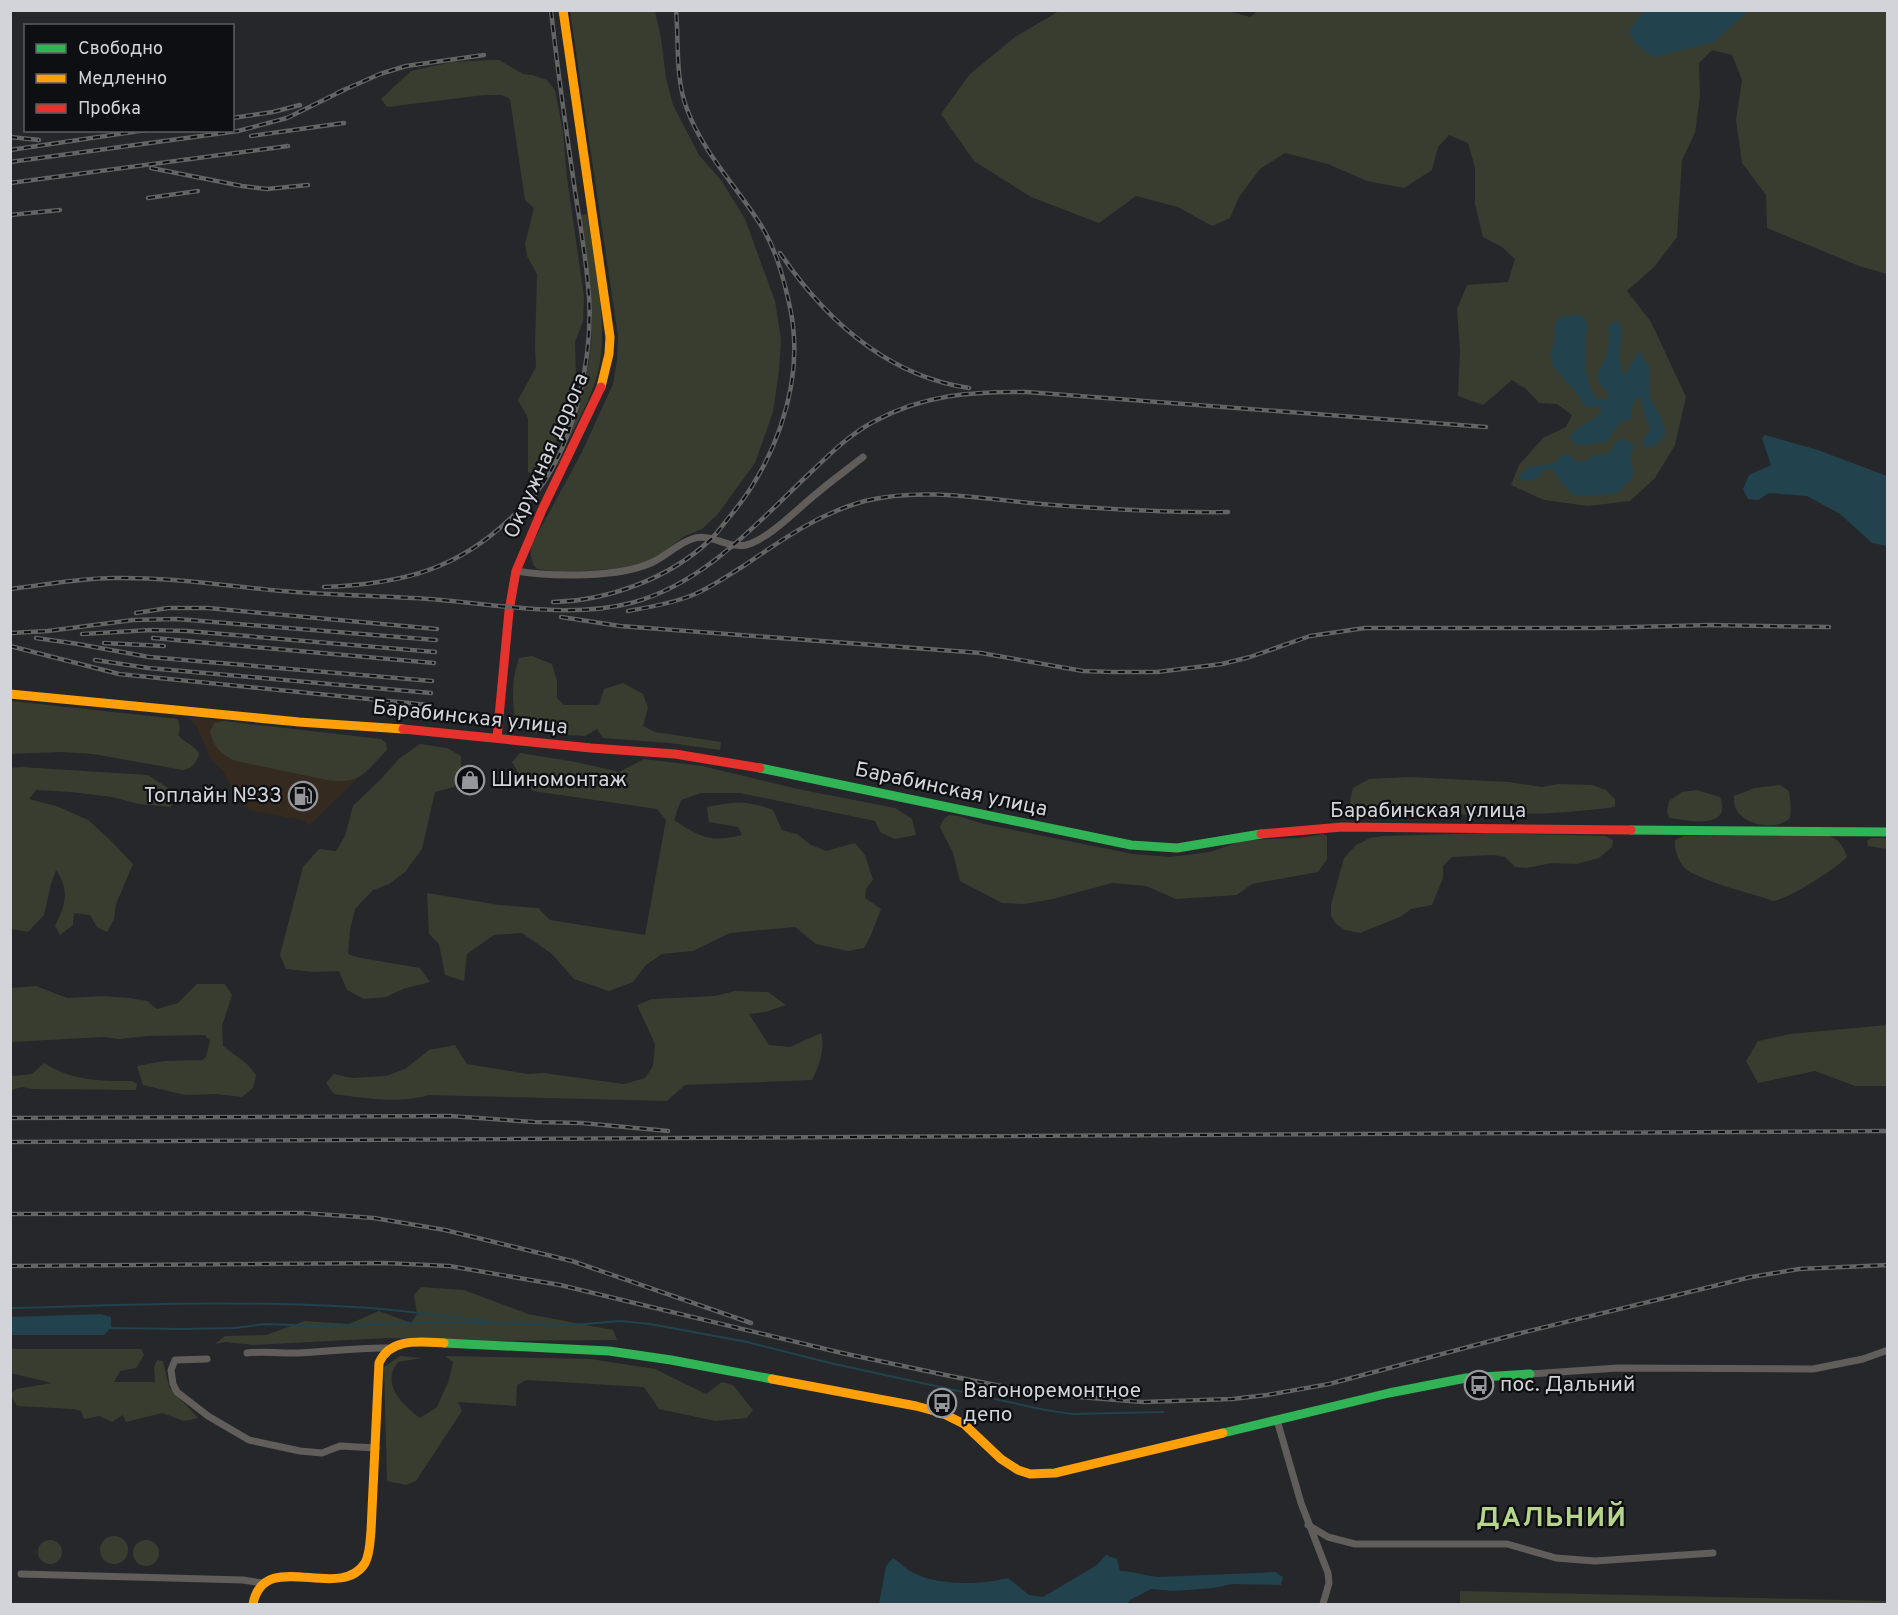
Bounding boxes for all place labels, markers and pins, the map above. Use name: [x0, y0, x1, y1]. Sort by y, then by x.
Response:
shop icon: Шиномонтаж: [454, 764, 486, 796]
place label: Шиномонтаж: [491, 767, 627, 794]
fuel station icon: Топлайн №33: [287, 780, 319, 812]
place label: Топлайн №33: [144, 783, 282, 810]
bus stop icon: пос. Дальний: [1463, 1369, 1495, 1401]
place label: пос. Дальний: [1500, 1372, 1635, 1399]
place label: Вагоноремонтное депо: [963, 1378, 1141, 1429]
bus stop icon: Вагоноремонтное депо: [926, 1387, 958, 1419]

